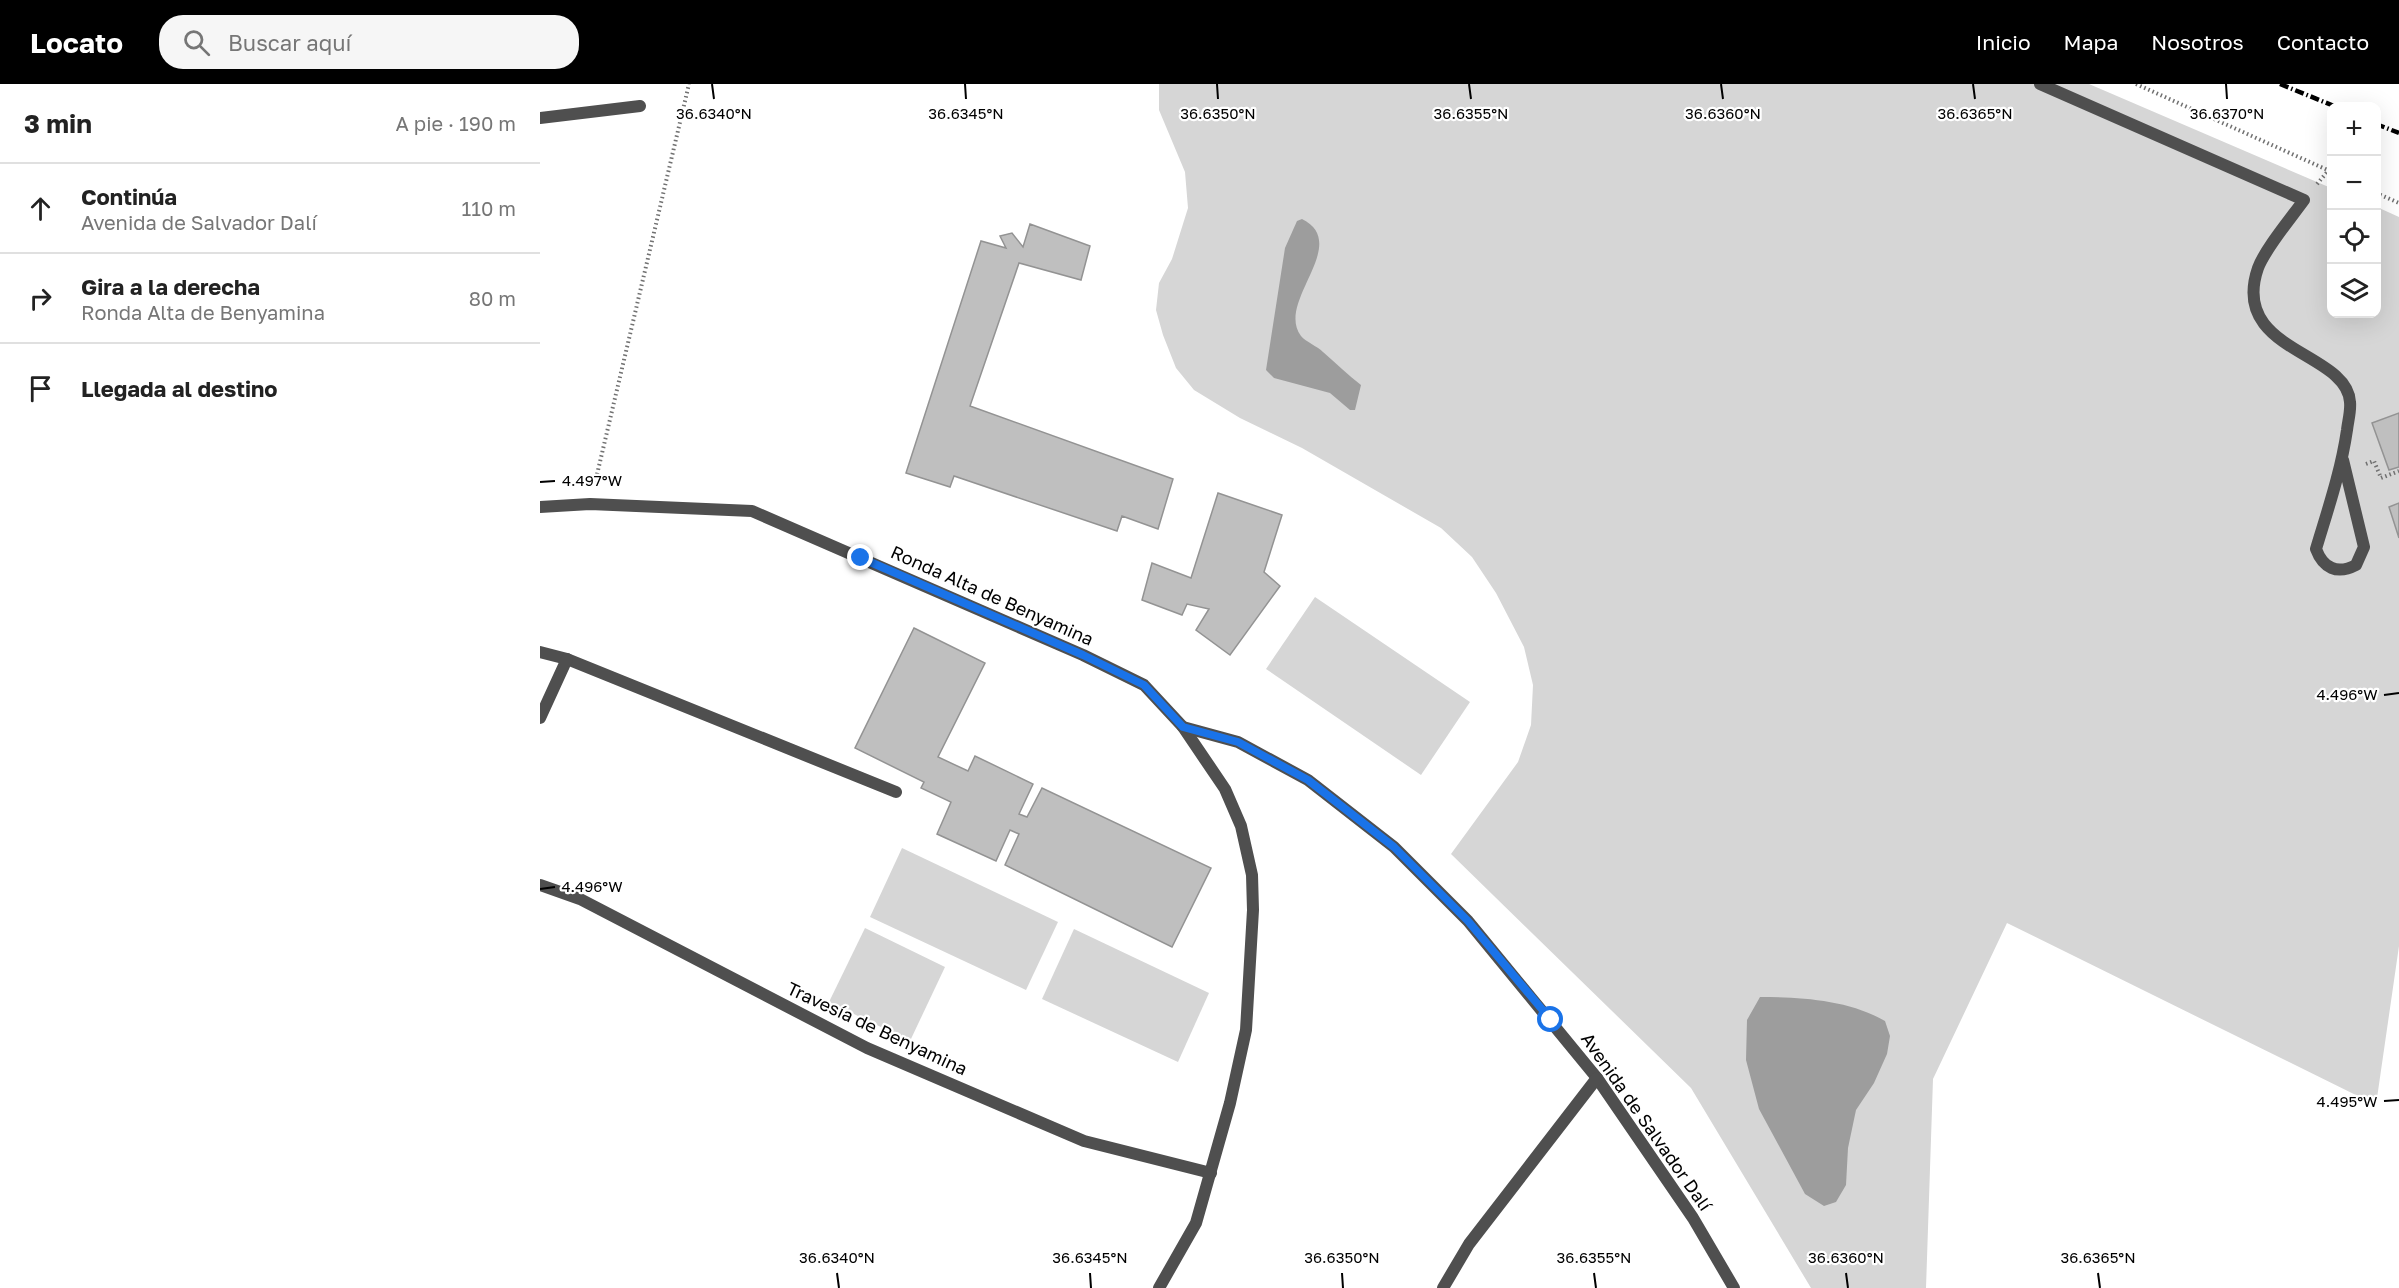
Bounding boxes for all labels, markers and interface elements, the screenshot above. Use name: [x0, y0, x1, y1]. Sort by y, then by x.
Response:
search box: [159, 15, 579, 69]
text: Locato: [30, 26, 123, 59]
icon: search: [180, 26, 213, 59]
text: Buscar aquí: [228, 29, 352, 56]
text: Inicio: [1976, 29, 2031, 55]
text: Mapa: [2064, 29, 2118, 55]
text: Nosotros: [2151, 29, 2244, 55]
text: Contacto: [2277, 29, 2369, 55]
map controls: [2327, 102, 2381, 318]
button: +: [2327, 102, 2381, 156]
text: 36.6340°N: [676, 104, 752, 122]
text: 36.6345°N: [928, 104, 1004, 122]
text: 36.6350°N: [1180, 104, 1256, 122]
text: 36.6355°N: [1434, 104, 1508, 122]
text: 36.6360°N: [1685, 104, 1761, 122]
text: 36.6365°N: [1937, 104, 2013, 122]
text: 36.6370°N: [2190, 104, 2264, 122]
text: 3 min: [24, 108, 92, 139]
text: A pie · 190 m: [395, 111, 516, 135]
button: −: [2327, 156, 2381, 210]
text: Continúa: [81, 183, 177, 210]
icon: ahead: [24, 192, 57, 225]
text: 110 m: [462, 196, 516, 220]
text: Avenida de Salvador Dalí: [81, 210, 317, 234]
button: locate: [2327, 210, 2381, 264]
button: layers: [2327, 264, 2381, 318]
text: Gira a la derecha: [81, 273, 260, 300]
icon: right: [24, 282, 57, 315]
text: 80 m: [469, 286, 516, 310]
text: Ronda Alta de Benyamina: [81, 300, 325, 324]
icon: arrive: [24, 372, 57, 405]
text: Llegada al destino: [81, 375, 278, 402]
text: 4.497°W: [562, 471, 622, 489]
street label: Ronda Alta de Benyamina: [888, 540, 1097, 650]
route end: [847, 544, 873, 570]
text: 4.496°W: [2316, 685, 2378, 703]
text: 4.496°W: [561, 877, 623, 895]
street label: Travesía de Benyamina: [784, 977, 971, 1080]
route start: [1537, 1006, 1563, 1032]
street label: Avenida de Salvador Dalí: [1577, 1028, 1717, 1216]
text: 4.495°W: [2317, 1092, 2377, 1110]
text: 36.6340°N: [799, 1248, 875, 1266]
text: 36.6345°N: [1052, 1248, 1128, 1266]
text: 36.6350°N: [1304, 1248, 1380, 1266]
text: 36.6355°N: [1557, 1248, 1631, 1266]
text: 36.6360°N: [1808, 1248, 1884, 1266]
text: 36.6365°N: [2060, 1248, 2136, 1266]

